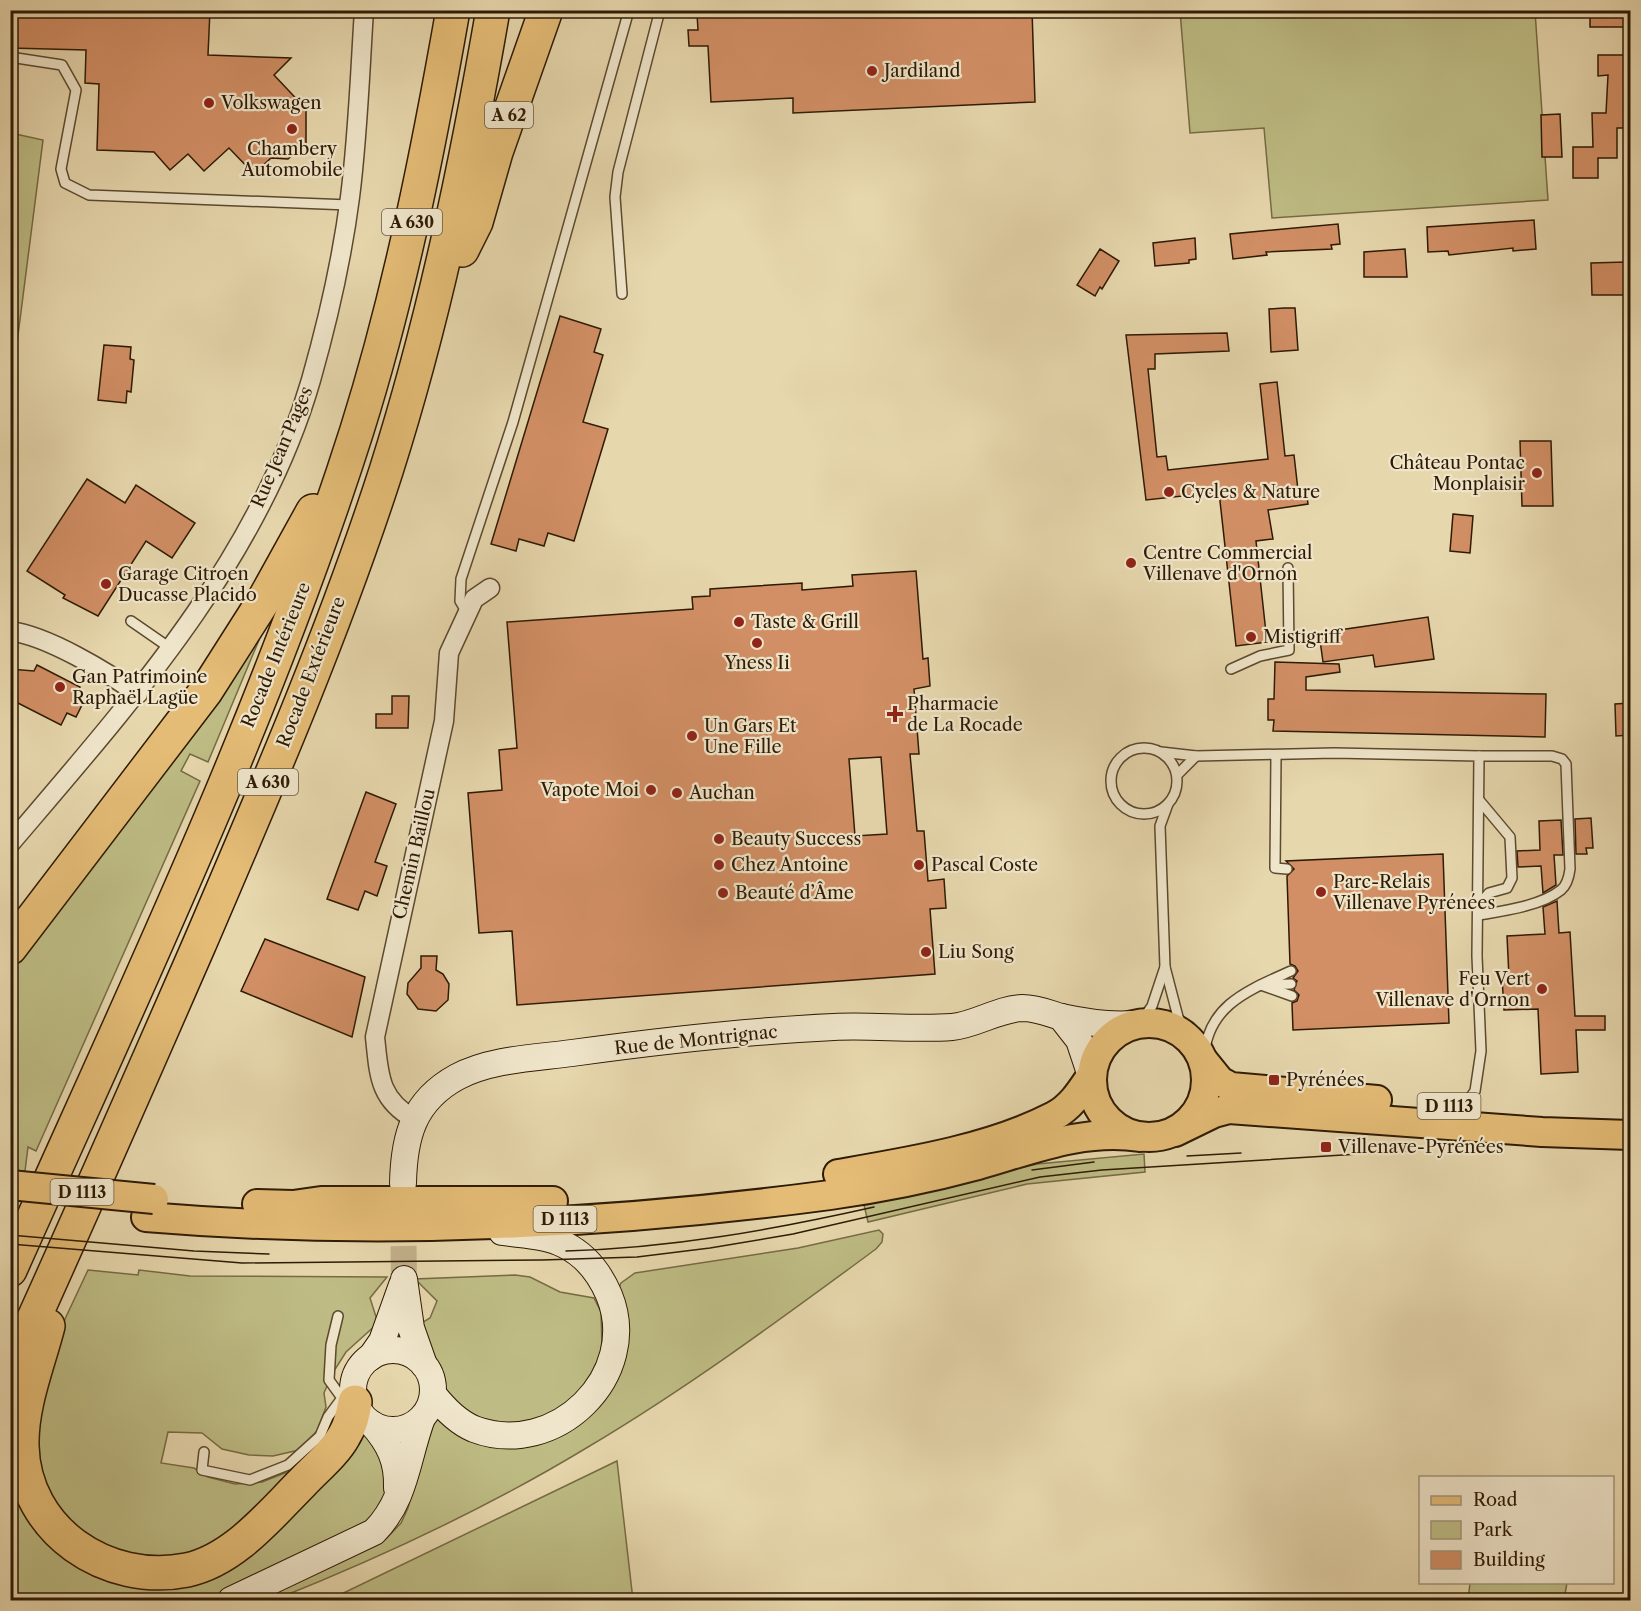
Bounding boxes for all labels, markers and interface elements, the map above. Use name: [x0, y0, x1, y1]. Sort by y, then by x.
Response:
place label: Jardiland: [881, 60, 961, 82]
marker: Jardiland: [865, 64, 879, 78]
place label: Volkswagen: [220, 92, 322, 114]
marker: Volkswagen: [202, 96, 216, 110]
road number: A 62: [485, 102, 533, 128]
marker: Chambery Automobile: [285, 122, 299, 136]
place label: Chambery Automobile: [240, 138, 343, 181]
road number: A 630: [382, 209, 442, 235]
street label: Rue Jean Pages: [247, 383, 317, 511]
place label: Château Pontac Monplaisir: [1389, 452, 1525, 495]
marker: Château Pontac Monplaisir: [1530, 466, 1544, 480]
place label: Cycles & Nature: [1181, 481, 1320, 503]
marker: Cycles & Nature: [1162, 485, 1176, 499]
place label: Centre Commercial Villenave d'Ornon: [1142, 542, 1312, 585]
marker: Centre Commercial Villenave d'Ornon: [1124, 556, 1138, 570]
place label: Garage Citroen Ducasse Placido: [118, 563, 257, 606]
marker: Garage Citroen Ducasse Placido: [99, 577, 113, 591]
street label: Rocade Intérieure: [237, 579, 315, 731]
street label: Rocade Extérieure: [272, 593, 350, 751]
place label: Taste & Grill: [751, 611, 859, 633]
marker: Taste & Grill: [732, 615, 746, 629]
place label: Mistigriff: [1263, 626, 1344, 648]
marker: Mistigriff: [1244, 630, 1258, 644]
marker: Yness Ii: [750, 636, 764, 650]
place label: Yness Ii: [723, 652, 790, 674]
place label: Gan Patrimoine Raphaël Lagüe: [72, 666, 207, 709]
marker: Gan Patrimoine Raphaël Lagüe: [53, 680, 67, 694]
place label: Pharmacie de La Rocade: [907, 693, 1023, 736]
marker: Pharmacie de La Rocade: [888, 707, 902, 721]
place label: Un Gars Et Une Fille: [704, 715, 797, 758]
marker: Un Gars Et Une Fille: [685, 729, 699, 743]
road number: A 630: [238, 769, 298, 795]
place label: Vapote Moi: [540, 779, 640, 801]
place label: Auchan: [688, 782, 755, 804]
marker: Vapote Moi: [644, 783, 658, 797]
street label: Chemin Baillou: [388, 786, 440, 922]
marker: Auchan: [670, 786, 684, 800]
place label: Beauty Success: [731, 828, 861, 850]
marker: Beauty Success: [712, 832, 726, 846]
place label: Chez Antoine: [731, 854, 848, 876]
place label: Pascal Coste: [931, 854, 1038, 876]
marker: Chez Antoine: [712, 858, 726, 872]
marker: Pascal Coste: [912, 858, 926, 872]
place label: Parc-Relais Villenave Pyrénées: [1332, 871, 1495, 914]
place label: Beauté d’Âme: [735, 881, 854, 904]
marker: Parc-Relais Villenave Pyrénées: [1314, 885, 1328, 899]
marker: Beauté d’Âme: [716, 886, 730, 900]
place label: Liu Song: [938, 941, 1014, 963]
marker: Liu Song: [919, 945, 933, 959]
place label: Feu Vert Villenave d'Ornon: [1374, 968, 1531, 1011]
marker: Feu Vert Villenave d'Ornon: [1535, 982, 1549, 996]
street label: Rue de Montrignac: [613, 1020, 779, 1060]
place label: Pyrénées: [1286, 1069, 1365, 1091]
marker: Pyrénées: [1267, 1073, 1281, 1087]
road number: D 1113: [1418, 1093, 1480, 1119]
place label: Villenave-Pyrénées: [1337, 1136, 1504, 1158]
marker: Villenave-Pyrénées: [1319, 1140, 1333, 1154]
road number: D 1113: [50, 1179, 113, 1205]
road number: D 1113: [534, 1206, 596, 1232]
legend: [1419, 1476, 1614, 1584]
text: Road: [1473, 1489, 1518, 1511]
text: Park: [1473, 1519, 1514, 1541]
text: Building: [1473, 1549, 1545, 1571]

